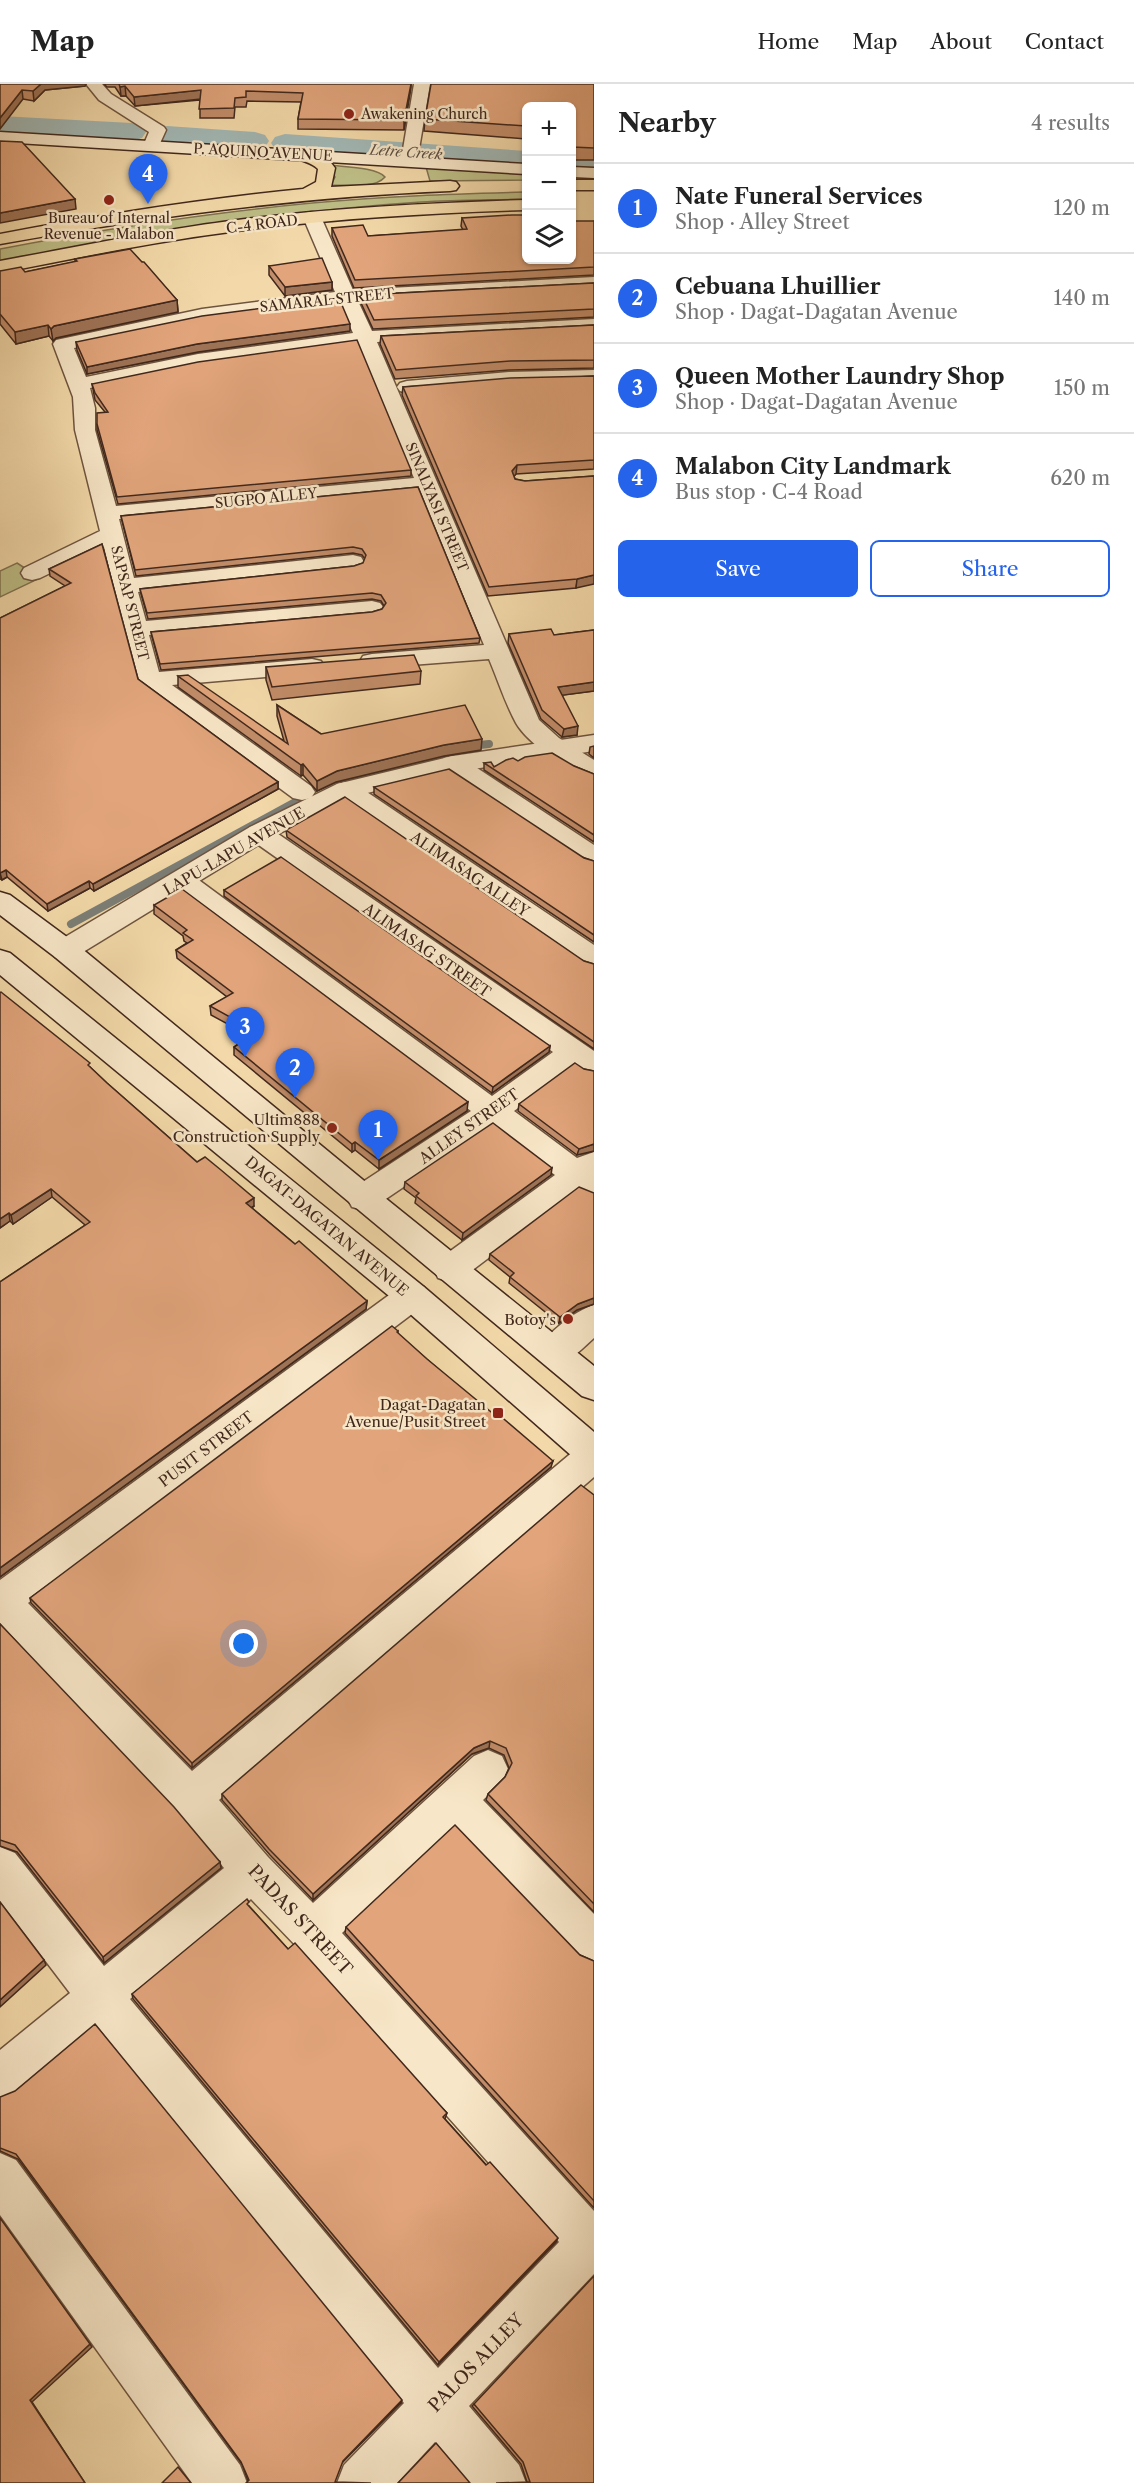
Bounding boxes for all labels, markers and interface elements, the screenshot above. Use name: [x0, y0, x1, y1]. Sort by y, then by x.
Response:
text: Map: [30, 24, 94, 58]
text: Home: [758, 29, 819, 54]
text: Map: [852, 29, 897, 54]
text: About: [930, 29, 992, 54]
text: Contact: [1025, 29, 1104, 54]
map controls: [522, 102, 576, 264]
button: +: [522, 102, 576, 156]
place label: Awakening Church: [360, 105, 488, 123]
marker: Awakening Church: [342, 107, 356, 121]
text: Nearby: [618, 107, 716, 139]
text: 4 results: [1031, 111, 1110, 135]
street label: P. AQUINO AVENUE: [193, 139, 333, 165]
water label: Letre Creek: [368, 140, 444, 164]
pin: 4: [128, 154, 168, 204]
button: −: [522, 156, 576, 210]
text: Nate Funeral Services: [675, 183, 923, 210]
marker: Bureau of Internal Revenue - Malabon: [102, 193, 116, 207]
text: 1: [633, 196, 642, 220]
text: 120 m: [1053, 196, 1110, 220]
place label: Bureau of Internal Revenue - Malabon: [44, 209, 175, 243]
button: layers: [522, 210, 576, 264]
text: Shop · Alley Street: [675, 210, 850, 234]
street label: C-4 ROAD: [225, 211, 299, 237]
text: Cebuana Lhuillier: [675, 273, 880, 300]
street label: SAMARAL STREET: [259, 284, 396, 316]
text: 2: [632, 286, 643, 310]
text: 140 m: [1053, 286, 1110, 310]
text: Shop · Dagat-Dagatan Avenue: [675, 300, 958, 324]
text: Queen Mother Laundry Shop: [675, 363, 1005, 390]
text: 3: [632, 376, 643, 400]
text: 150 m: [1054, 376, 1110, 400]
text: Shop · Dagat-Dagatan Avenue: [675, 390, 958, 414]
street label: SINALYASI STREET: [402, 439, 473, 575]
text: Malabon City Landmark: [675, 453, 951, 480]
text: 4: [632, 466, 643, 490]
text: 620 m: [1050, 466, 1110, 490]
text: Bus stop · C-4 Road: [675, 480, 863, 504]
street label: SUGPO ALLEY: [214, 484, 319, 512]
button: Save: [618, 540, 858, 597]
button: Share: [870, 540, 1110, 597]
street label: SAPSAP STREET: [107, 544, 153, 663]
street label: LAPU-LAPU AVENUE: [160, 803, 308, 899]
street label: ALIMASAG ALLEY: [406, 827, 533, 921]
street label: ALIMASAG STREET: [359, 898, 495, 1002]
pin: 3: [226, 1008, 264, 1057]
pin: 2: [276, 1048, 314, 1098]
street label: ALLEY STREET: [414, 1084, 523, 1168]
place label: Ultim888 Construction Supply: [173, 1110, 321, 1146]
pin: 1: [358, 1110, 398, 1160]
marker: Ultim888 Construction Supply: [325, 1121, 339, 1135]
street label: DAGAT-DAGATAN AVENUE: [241, 1152, 413, 1300]
place label: Botoy's: [504, 1310, 556, 1329]
marker: Botoy's: [561, 1312, 575, 1326]
place label: Dagat-Dagatan Avenue/Pusit Street: [344, 1395, 487, 1431]
marker: Dagat-Dagatan Avenue/Pusit Street: [491, 1406, 505, 1420]
street label: PUSIT STREET: [155, 1407, 258, 1491]
your location: [229, 1629, 258, 1658]
street label: PADAS STREET: [243, 1860, 357, 1980]
street label: PALOS ALLEY: [424, 2308, 529, 2417]

